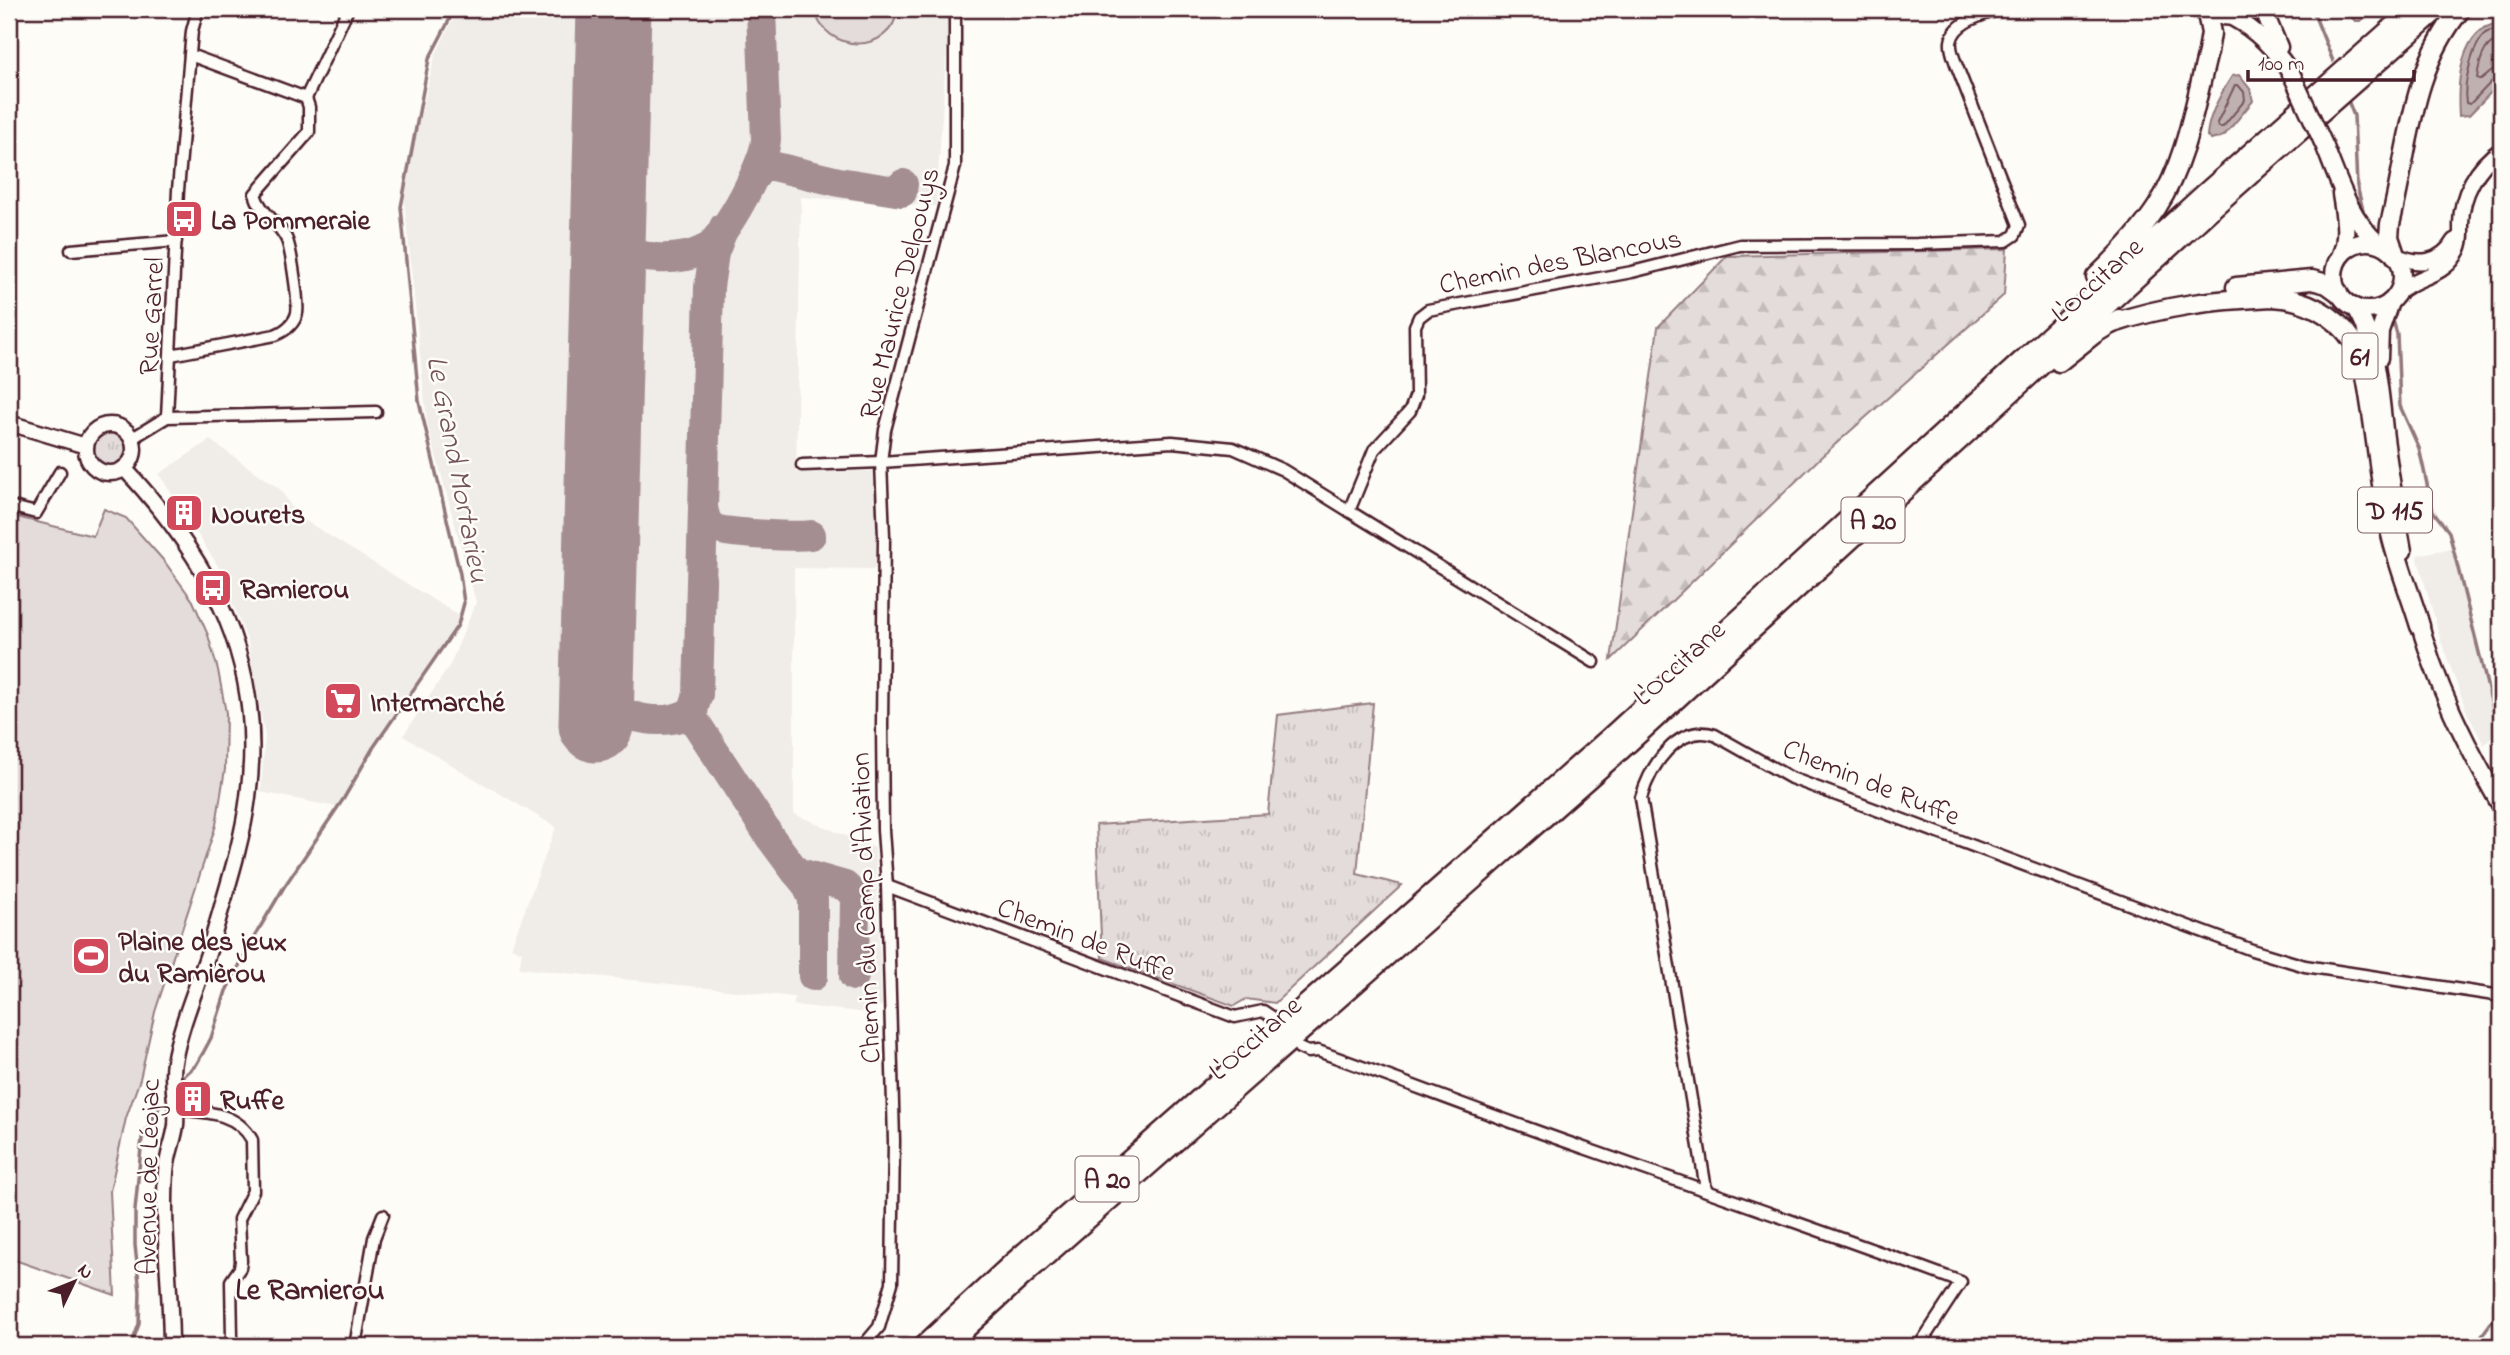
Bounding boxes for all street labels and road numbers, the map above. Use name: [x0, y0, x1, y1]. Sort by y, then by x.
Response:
street label: Rue Maurice Delpouys: [850, 164, 953, 424]
street label: Chemin des Blancous: [1436, 220, 1685, 307]
street label: L'Occitane: [2043, 228, 2154, 334]
street label: Rue Garrel: [130, 256, 177, 376]
road number: 61: [2342, 334, 2378, 378]
road number: D 115: [2358, 488, 2432, 532]
road number: A 20: [1842, 498, 1904, 542]
street label: L'Occitane: [1625, 611, 1736, 717]
street label: Chemin de Ruffe: [1776, 730, 1966, 839]
street label: Chemin du Camp d'Aviation: [842, 751, 893, 1064]
street label: Chemin de Ruffe: [991, 888, 1181, 994]
street label: L'Occitane: [1200, 987, 1313, 1092]
street label: Avenue de Léojac: [128, 1078, 173, 1275]
road number: A 20: [1076, 1156, 1138, 1202]

